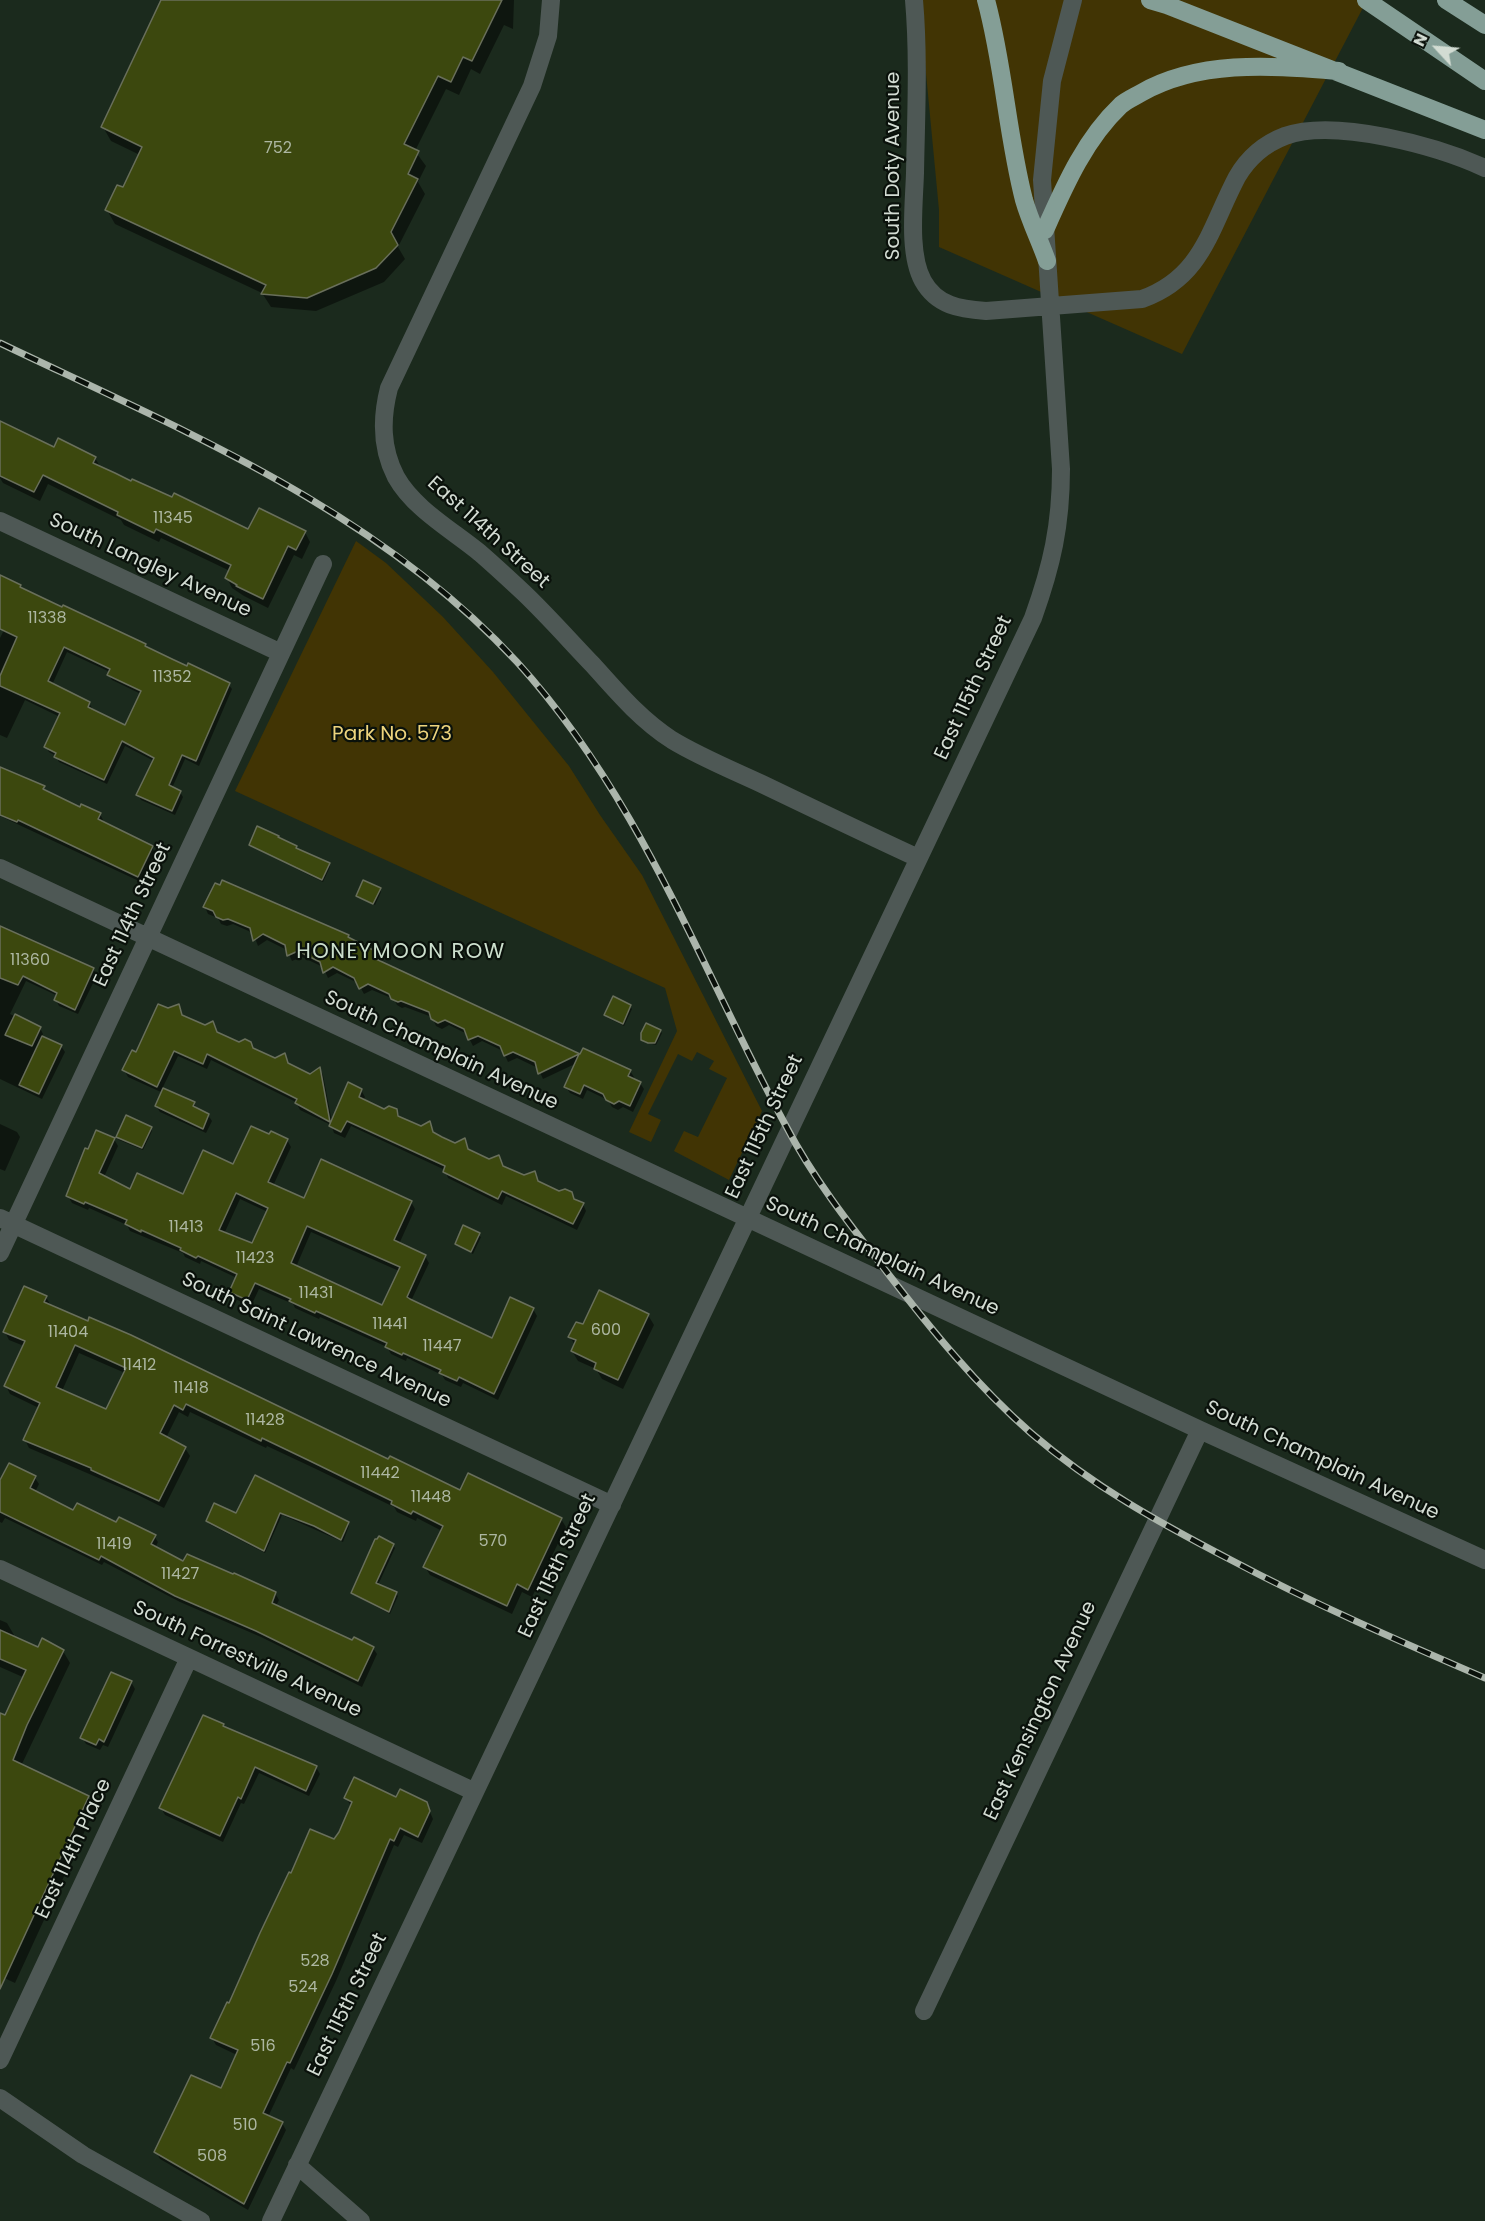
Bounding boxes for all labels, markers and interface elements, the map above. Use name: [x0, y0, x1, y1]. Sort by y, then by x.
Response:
north arrow: [1407, 18, 1467, 78]
text: N: [1407, 29, 1433, 50]
street label: South Doty Avenue: [882, 72, 906, 260]
house number: 752: [264, 139, 292, 159]
street label: East 114th Street: [422, 472, 554, 594]
street label: South Langley Avenue: [45, 509, 255, 623]
house number: 11345: [153, 509, 193, 529]
house number: 11338: [27, 609, 67, 629]
street label: East 115th Street: [930, 612, 1018, 764]
house number: 11352: [153, 668, 191, 688]
park label: Park No. 573: [332, 723, 452, 747]
street label: East 114th Street: [89, 839, 177, 991]
district label: HONEYMOON ROW: [296, 940, 506, 966]
house number: 11360: [10, 951, 50, 971]
street label: South Champlain Avenue: [320, 986, 562, 1116]
street label: East 115th Street: [721, 1051, 809, 1203]
street label: South Champlain Avenue: [761, 1192, 1003, 1322]
house number: 11413: [169, 1218, 203, 1238]
house number: 11423: [236, 1249, 274, 1269]
street label: South Saint Lawrence Avenue: [177, 1268, 455, 1414]
house number: 11431: [299, 1284, 333, 1304]
house number: 11441: [372, 1315, 408, 1335]
house number: 600: [591, 1321, 621, 1341]
house number: 11404: [48, 1323, 88, 1343]
house number: 11447: [422, 1337, 462, 1357]
house number: 11412: [122, 1356, 156, 1376]
house number: 11418: [173, 1379, 209, 1399]
street label: South Champlain Avenue: [1201, 1396, 1443, 1526]
house number: 11428: [245, 1411, 285, 1431]
house number: 11442: [360, 1464, 400, 1484]
house number: 11448: [411, 1488, 451, 1508]
street label: East 115th Street: [514, 1490, 602, 1642]
house number: 570: [479, 1532, 507, 1552]
house number: 11419: [96, 1535, 132, 1555]
house number: 11427: [161, 1565, 199, 1585]
street label: South Forrestville Avenue: [129, 1596, 365, 1724]
street label: East Kensington Avenue: [980, 1598, 1102, 1824]
street label: East 114th Place: [31, 1775, 117, 1923]
street label: East 115th Street: [303, 1930, 393, 2080]
house number: 528: [300, 1952, 330, 1972]
house number: 524: [288, 1978, 318, 1998]
house number: 516: [250, 2037, 276, 2057]
house number: 510: [232, 2116, 258, 2136]
house number: 508: [197, 2147, 227, 2167]

